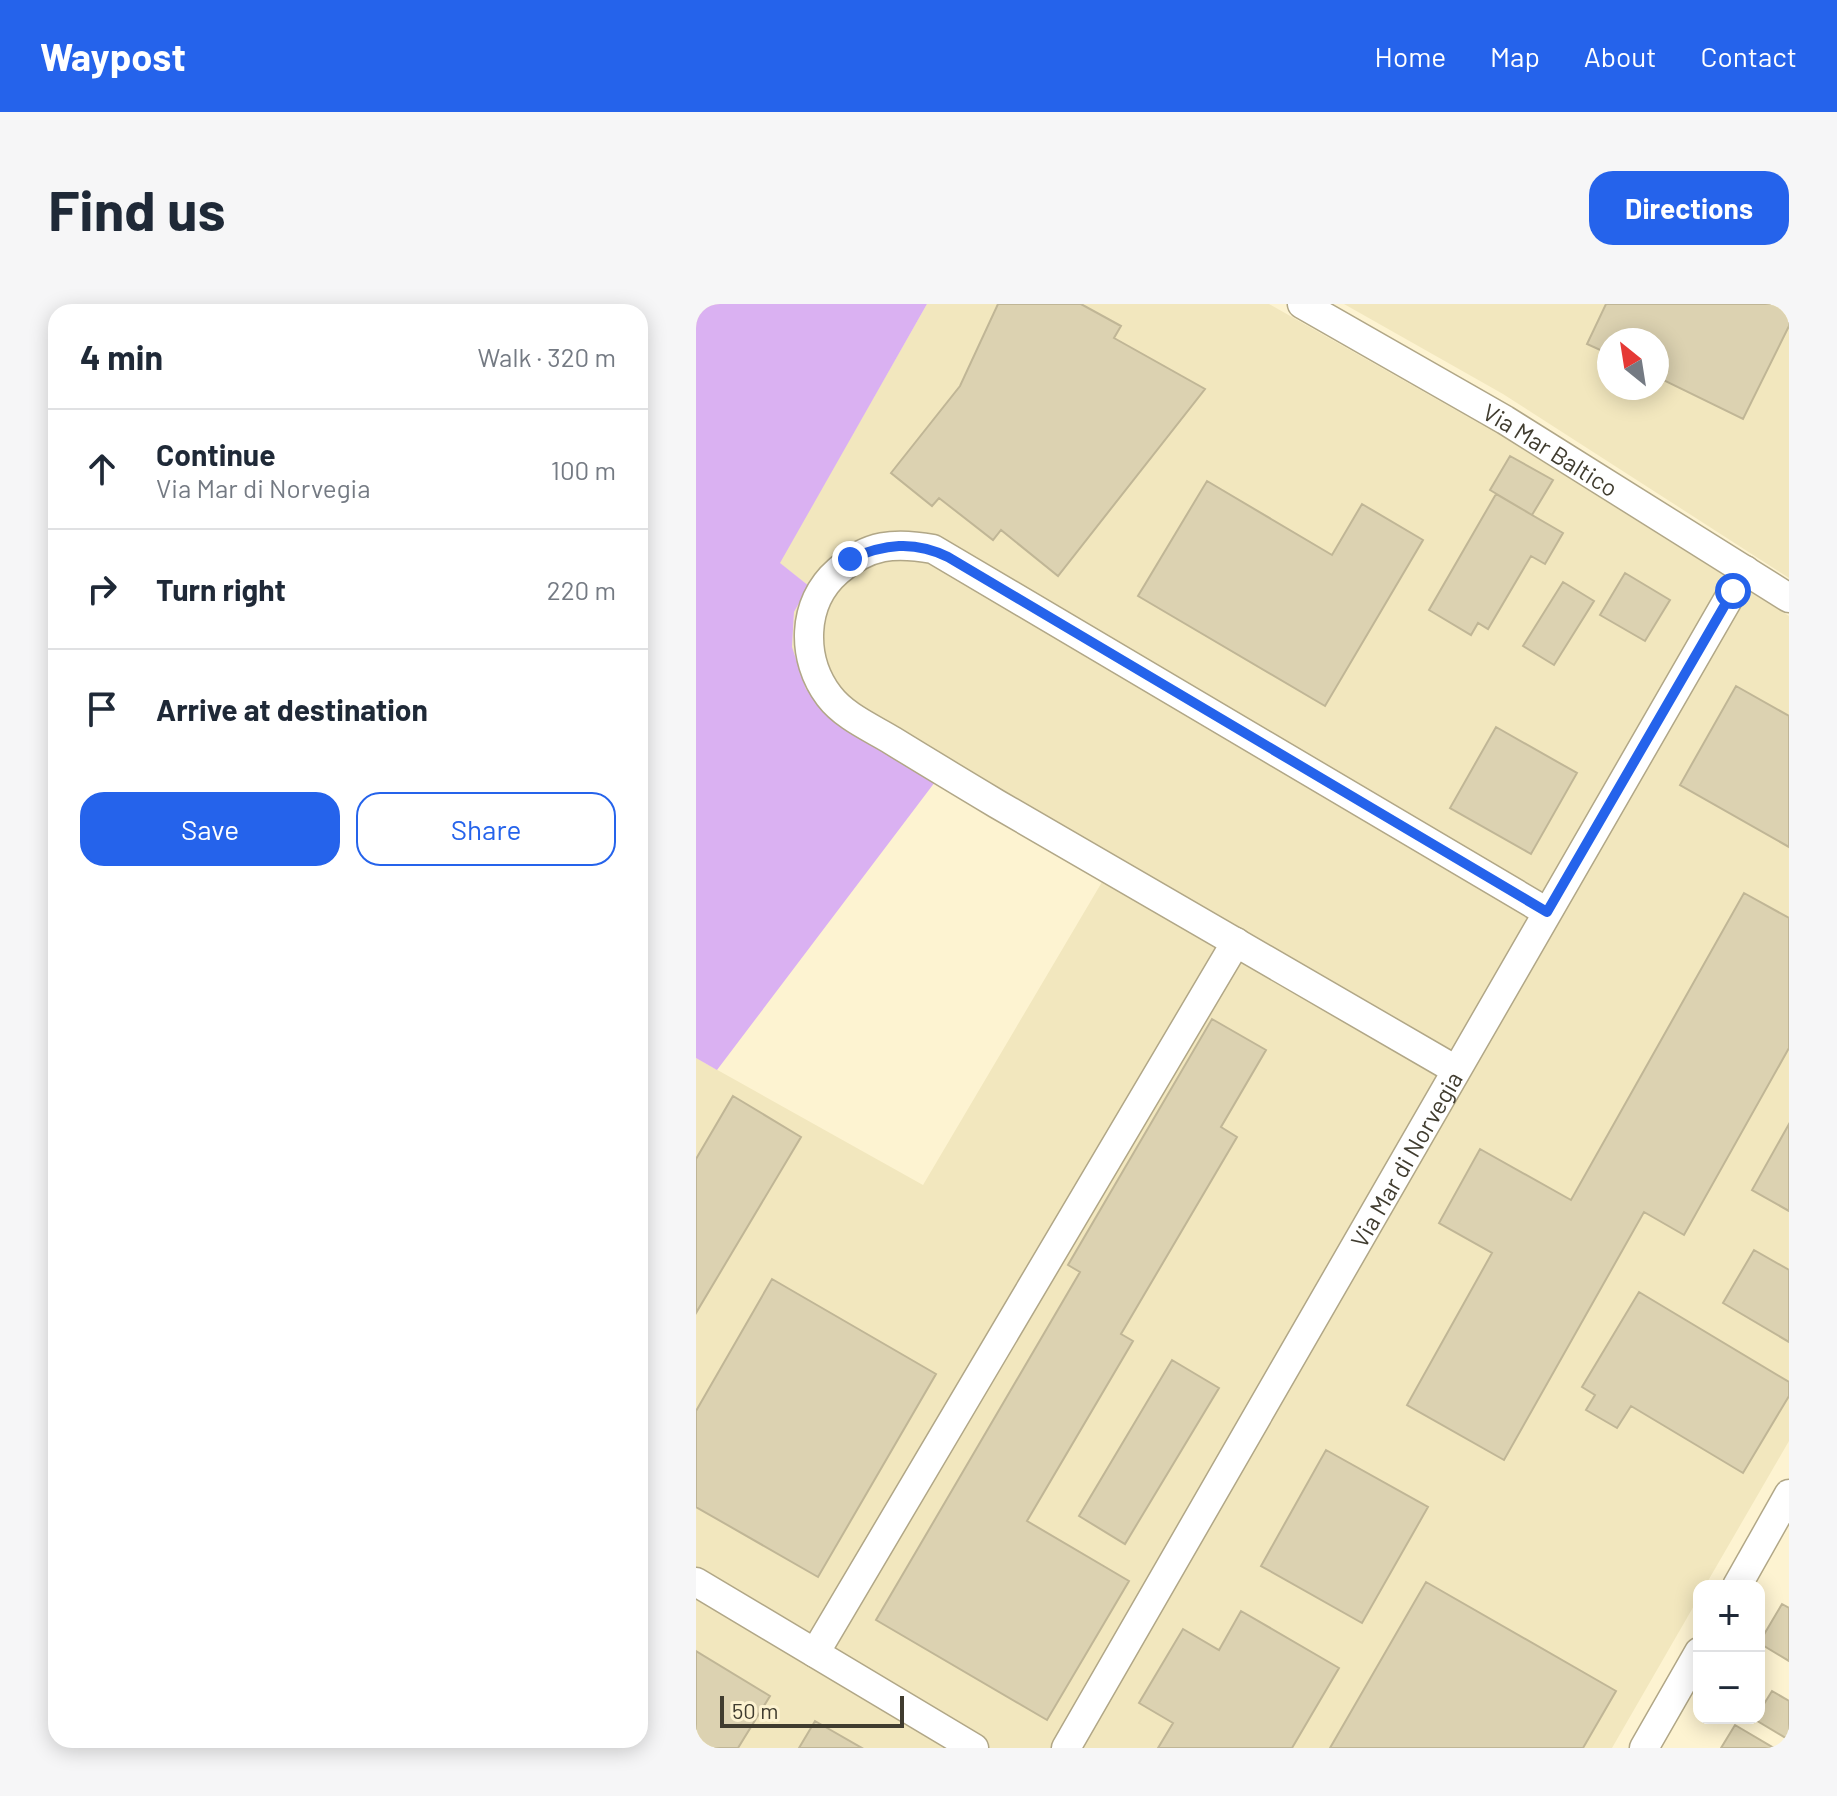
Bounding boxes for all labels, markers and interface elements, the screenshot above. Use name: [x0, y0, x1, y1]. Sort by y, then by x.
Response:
text: Waypost: [40, 33, 186, 79]
text: Home: [1375, 39, 1446, 73]
text: Map: [1490, 39, 1540, 73]
text: About: [1584, 39, 1656, 73]
text: Contact: [1700, 39, 1797, 73]
button: Directions: [1589, 171, 1789, 245]
text: Find us: [48, 175, 226, 242]
north arrow: [1597, 328, 1669, 400]
text: 4 min: [80, 336, 163, 377]
text: Walk · 320 m: [478, 341, 616, 372]
street label: Via Mar Baltico: [1478, 396, 1624, 502]
text: Continue: [156, 436, 276, 472]
icon: ahead: [80, 447, 124, 491]
text: 100 m: [551, 454, 616, 485]
text: Via Mar di Norvegia: [156, 472, 371, 503]
route end: [832, 541, 868, 577]
icon: right: [80, 567, 124, 611]
text: Turn right: [156, 571, 286, 607]
route start: [1715, 573, 1751, 609]
text: 220 m: [547, 574, 616, 605]
icon: arrive: [80, 687, 124, 731]
text: Arrive at destination: [156, 691, 428, 727]
button: Save: [80, 792, 340, 866]
button: Share: [356, 792, 616, 866]
street label: Via Mar di Norvegia: [1344, 1066, 1468, 1252]
map controls: [1693, 1580, 1765, 1724]
button: +: [1693, 1580, 1765, 1652]
button: −: [1693, 1652, 1765, 1724]
scale bar: [720, 1692, 904, 1728]
text: 50 m: [732, 1697, 778, 1723]

